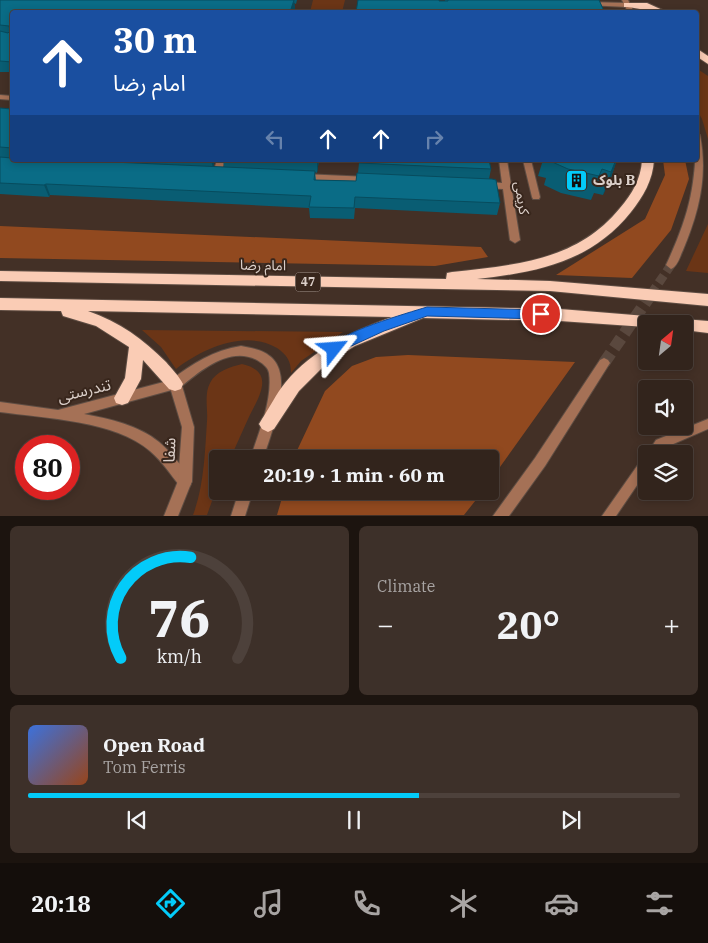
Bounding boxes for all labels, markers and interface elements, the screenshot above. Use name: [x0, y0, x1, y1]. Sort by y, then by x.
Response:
text: 30 m: [113, 17, 197, 63]
icon: ahead: [30, 30, 95, 95]
text: امام رضا: [113, 68, 186, 97]
icon: left: [261, 125, 289, 153]
icon: ahead: [314, 125, 342, 153]
icon: ahead: [367, 125, 395, 153]
icon: right: [420, 125, 448, 153]
building icon: بلوک B: [565, 168, 589, 192]
place label: بلوک B: [593, 171, 636, 189]
street label: کریمی: [510, 180, 534, 216]
street label: امام رضا: [240, 256, 286, 276]
road number: 47: [296, 272, 320, 292]
pin: [520, 293, 562, 335]
icon: arrive: [527, 300, 555, 328]
north arrow: [638, 315, 692, 370]
map controls: [638, 315, 693, 500]
position arrow: [307, 322, 359, 374]
street label: تندرستی: [55, 374, 113, 406]
button: sound: [638, 380, 693, 435]
speed limit sign: 80: [15, 435, 80, 500]
street label: شفا: [159, 437, 179, 463]
button: layers: [638, 445, 693, 500]
text: 20:19 · 1 min · 60 m: [263, 463, 445, 487]
text: Climate: [377, 576, 435, 596]
text: 76: [148, 584, 211, 651]
text: 20°: [497, 600, 560, 649]
text: −: [377, 606, 394, 643]
text: +: [663, 606, 680, 643]
text: km/h: [157, 645, 202, 668]
text: Open Road: [103, 733, 205, 757]
text: Tom Ferris: [103, 757, 186, 777]
icon: previous: [123, 806, 151, 834]
icon: pause: [340, 806, 368, 834]
icon: next: [557, 806, 585, 834]
icon: directions: [153, 886, 188, 921]
icon: music: [251, 886, 286, 921]
icon: phone: [349, 886, 384, 921]
icon: climate: [446, 886, 481, 921]
icon: car: [544, 886, 579, 921]
icon: filters: [642, 886, 677, 921]
text: 20:18: [31, 889, 91, 918]

